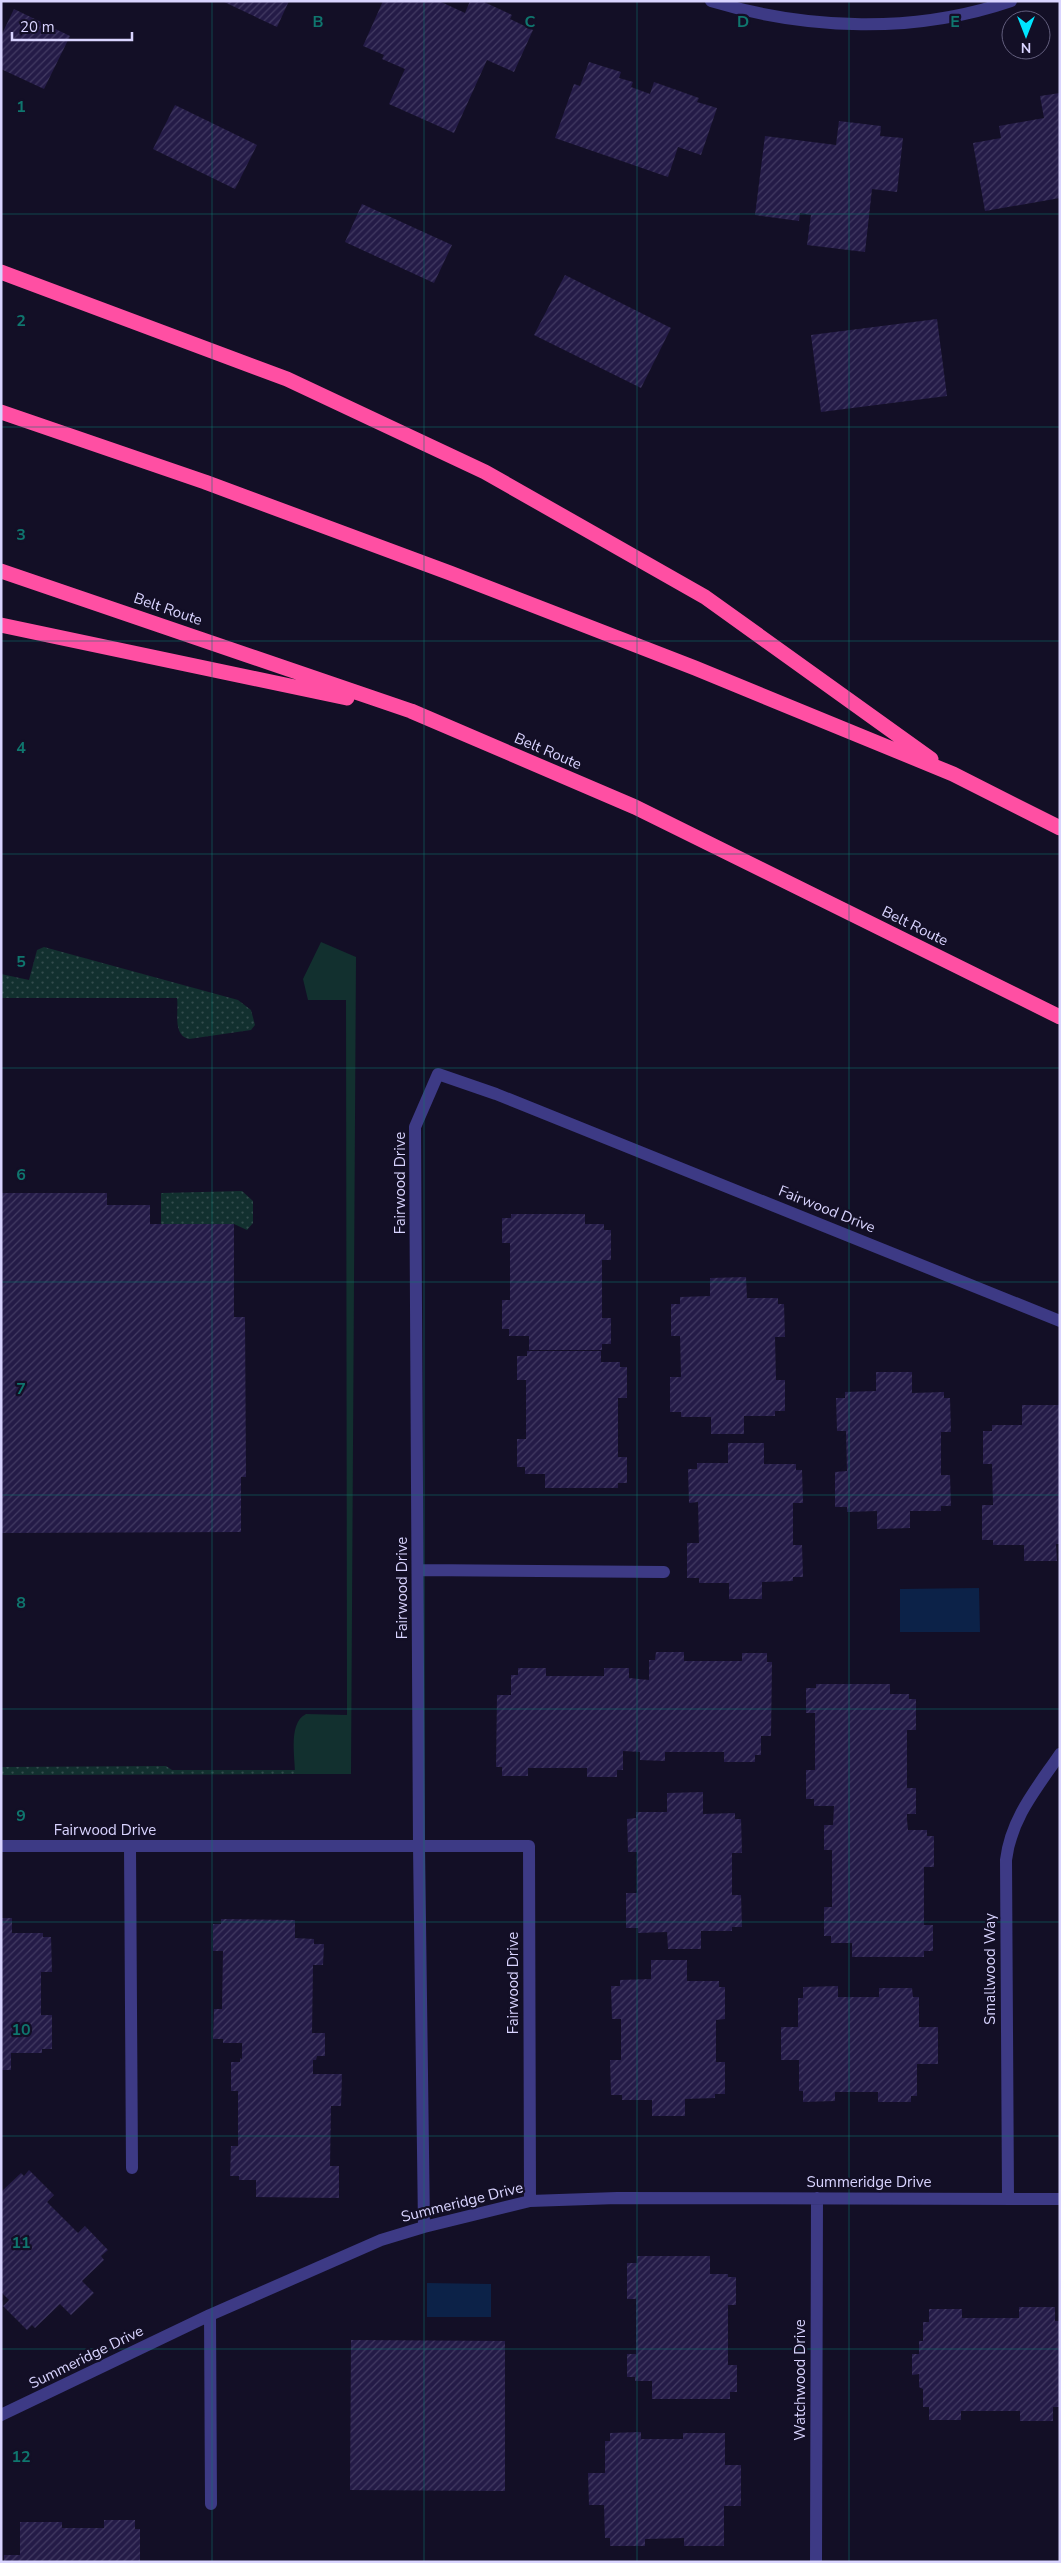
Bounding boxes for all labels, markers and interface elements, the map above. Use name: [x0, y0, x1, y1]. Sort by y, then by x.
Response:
scale bar: [12, 10, 132, 42]
north arrow: [1001, 10, 1051, 60]
text: B: [312, 11, 324, 33]
text: C: [525, 11, 536, 33]
text: D: [737, 11, 749, 33]
text: E: [950, 11, 960, 33]
text: 20 m: [20, 17, 55, 37]
text: N: [1021, 38, 1031, 57]
text: 1: [16, 96, 26, 118]
text: 2: [16, 310, 26, 332]
text: 3: [16, 524, 26, 546]
street label: Belt Route: [131, 588, 205, 630]
street label: Belt Route: [511, 728, 585, 774]
text: 4: [16, 737, 26, 759]
street label: Belt Route: [879, 901, 951, 951]
text: 5: [16, 951, 26, 973]
street label: Fairwood Drive: [390, 1132, 410, 1234]
text: 6: [16, 1164, 26, 1186]
street label: Fairwood Drive: [776, 1181, 878, 1237]
text: 7: [16, 1378, 26, 1400]
street label: Fairwood Drive: [392, 1537, 412, 1639]
text: 8: [16, 1592, 26, 1614]
text: 9: [16, 1805, 26, 1827]
street label: Fairwood Drive: [54, 1820, 156, 1840]
street label: Smallwood Way: [980, 1913, 1000, 2025]
street label: Fairwood Drive: [503, 1932, 523, 2034]
text: 10: [11, 2019, 31, 2041]
street label: Summeridge Drive: [806, 2172, 932, 2192]
street label: Summeridge Drive: [399, 2177, 525, 2227]
text: 11: [11, 2232, 31, 2254]
street label: Watchwood Drive: [790, 2319, 810, 2441]
street label: Summeridge Drive: [25, 2321, 147, 2393]
text: 12: [11, 2446, 31, 2468]

